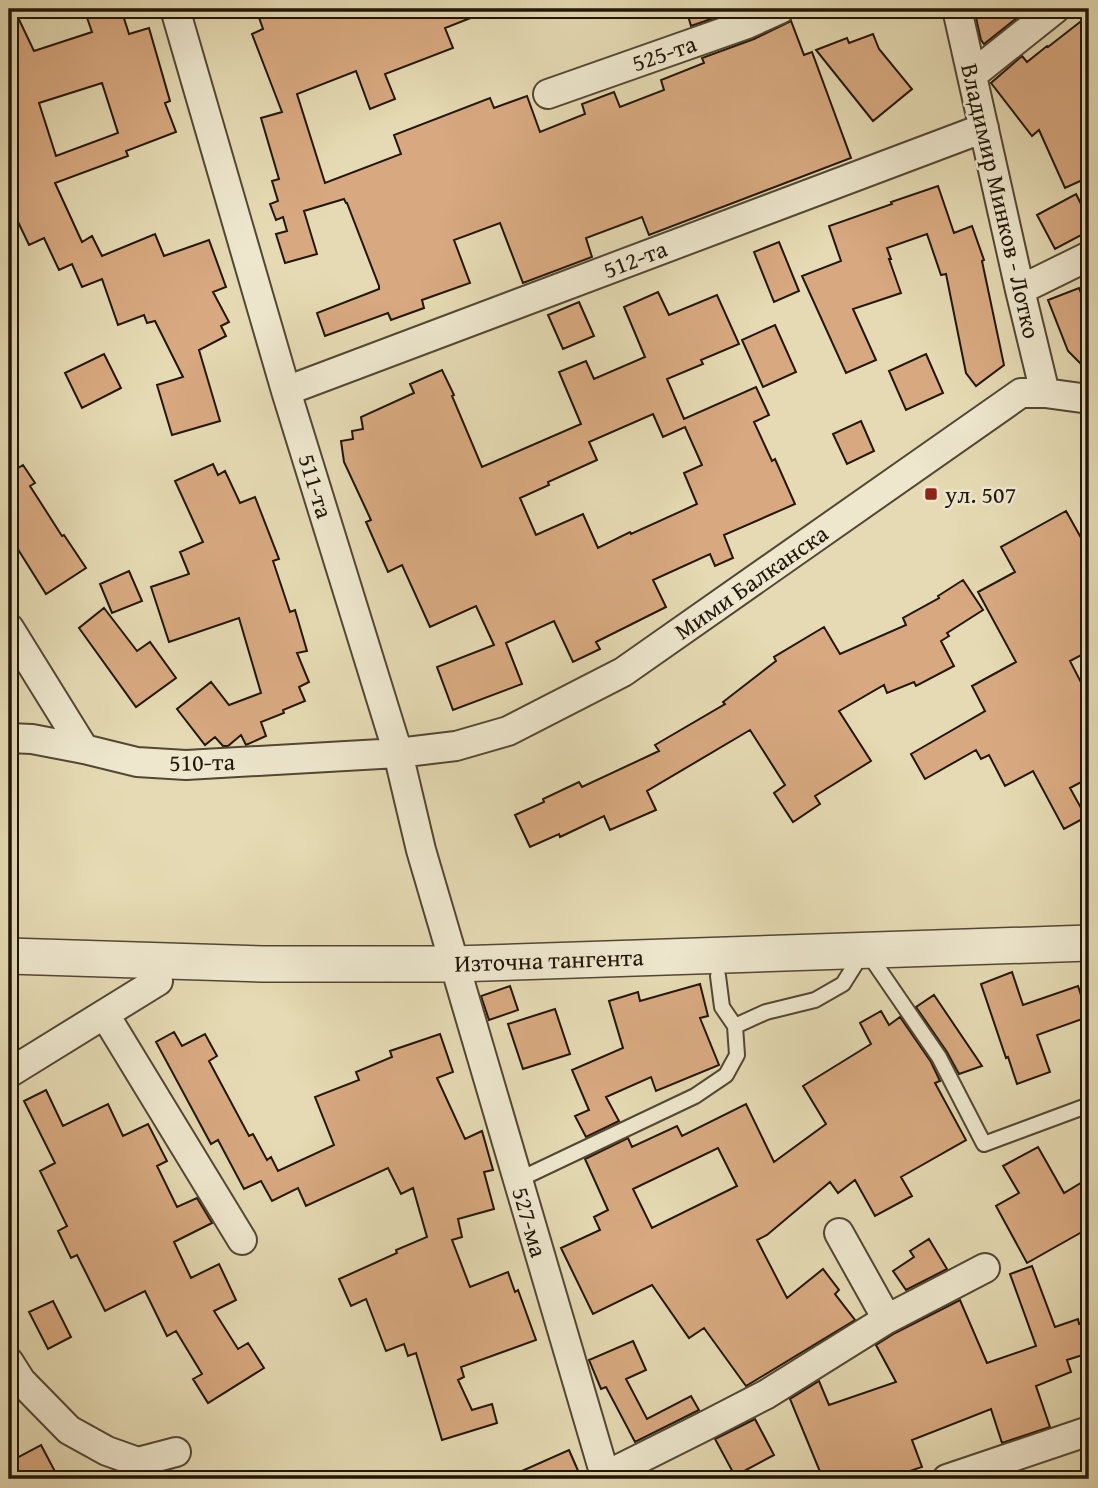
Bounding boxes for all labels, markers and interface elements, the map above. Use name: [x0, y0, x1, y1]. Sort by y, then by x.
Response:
street label: 525-та: [627, 26, 701, 80]
street label: Владимир Минков - Лотко: [952, 60, 1050, 342]
street label: 512-та: [598, 231, 673, 287]
street label: 511-та: [290, 449, 343, 523]
place label: ул. 507: [944, 477, 1016, 512]
marker: ул. 507: [923, 486, 939, 502]
street label: Мими Балканска: [667, 516, 835, 648]
street label: 510-та: [169, 744, 236, 780]
street label: Източна тангента: [454, 939, 645, 981]
street label: 527-ма: [503, 1183, 557, 1262]

